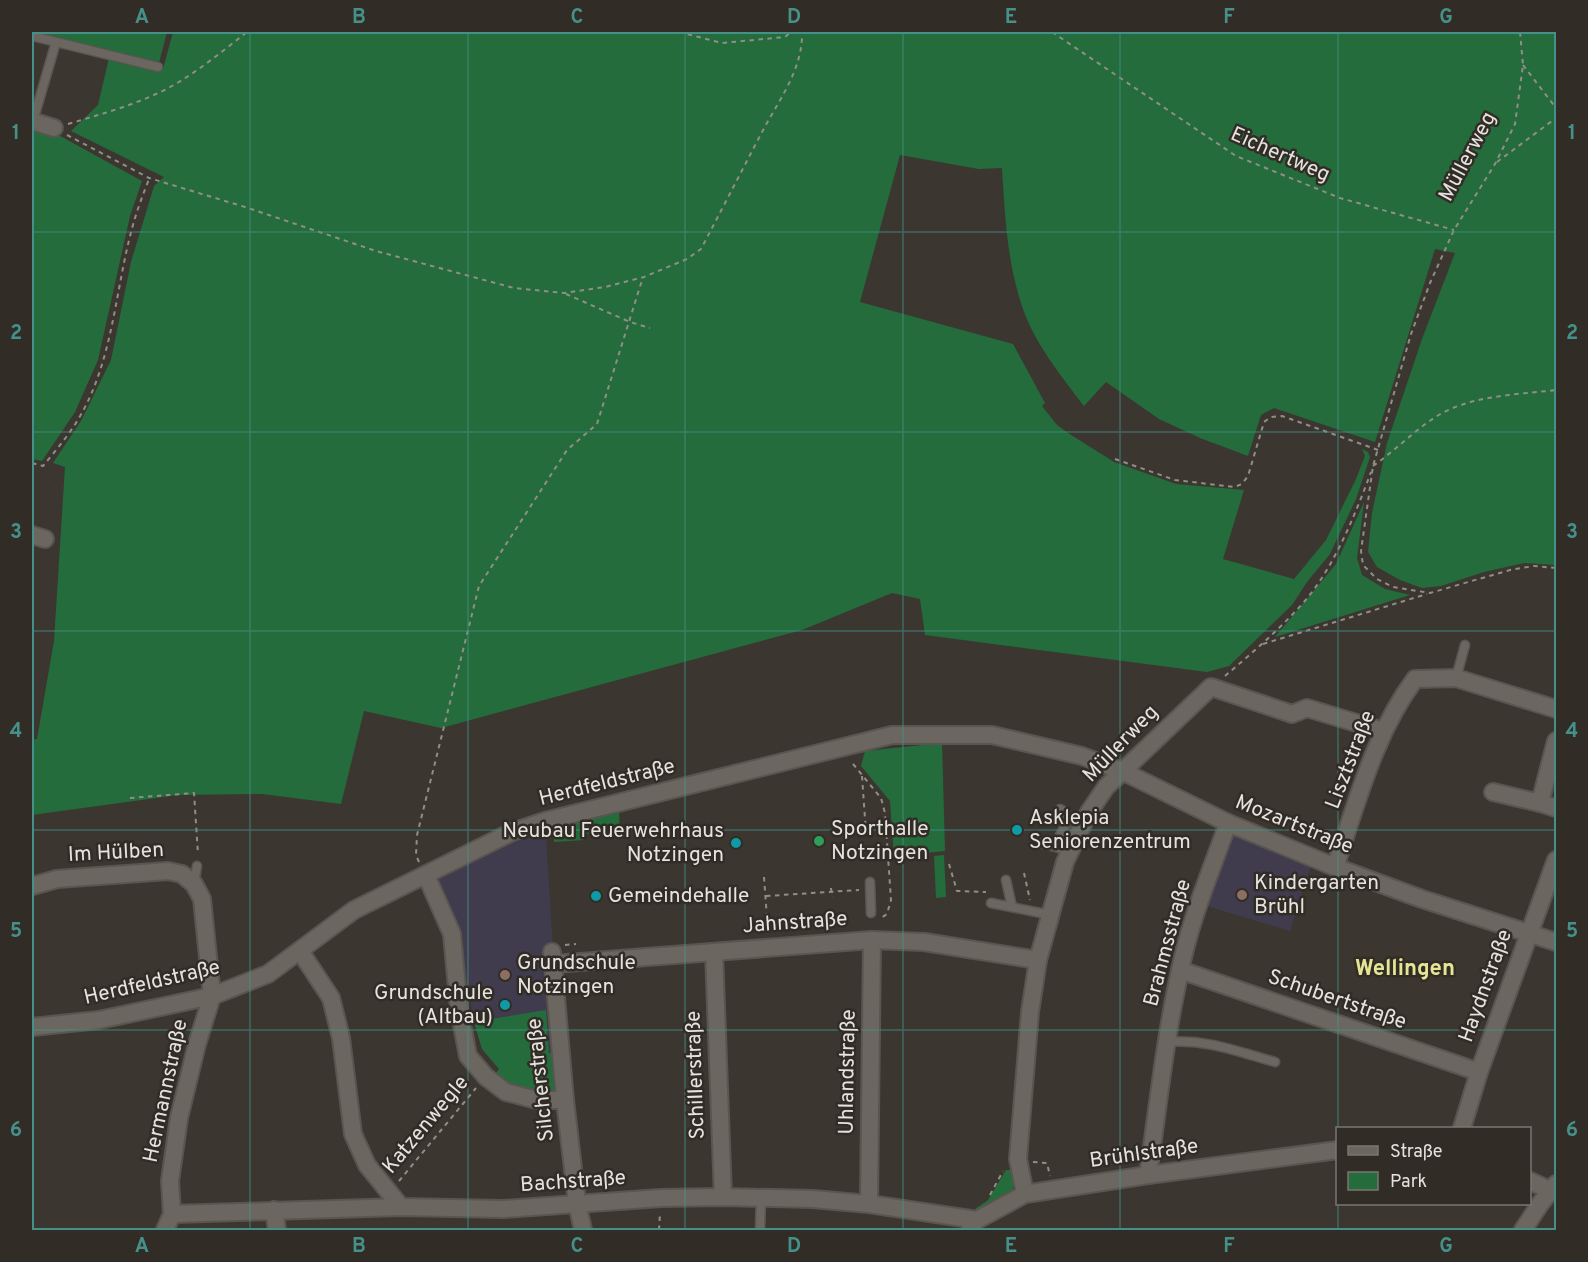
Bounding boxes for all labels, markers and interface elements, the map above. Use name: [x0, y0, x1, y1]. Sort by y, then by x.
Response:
text: A: [135, 5, 149, 31]
text: B: [352, 5, 366, 31]
text: C: [571, 5, 583, 31]
text: D: [787, 5, 801, 31]
text: E: [1005, 5, 1017, 31]
text: F: [1223, 5, 1235, 31]
text: G: [1439, 5, 1453, 31]
street label: Müllerweg: [1433, 108, 1503, 206]
text: 1: [12, 121, 20, 147]
street label: Eichertweg: [1226, 121, 1334, 189]
text: 1: [1568, 121, 1576, 147]
text: 2: [10, 321, 22, 347]
text: 2: [1566, 321, 1578, 347]
text: 3: [10, 520, 22, 546]
text: 3: [1566, 520, 1578, 546]
street label: Müllerweg: [1077, 699, 1165, 789]
street label: Lisztstraße: [1320, 707, 1382, 813]
text: 4: [10, 719, 22, 745]
text: 4: [1566, 719, 1578, 745]
street label: Herdfeldstraße: [536, 753, 678, 813]
street label: Mozartstraße: [1231, 789, 1357, 861]
place label: Asklepia Seniorenzentrum: [1029, 805, 1191, 856]
place label: Sporthalle Notzingen: [831, 816, 929, 867]
place label: Neubau Feuerwehrhaus Notzingen: [502, 818, 724, 869]
marker: Asklepia Seniorenzentrum: [1010, 823, 1024, 837]
marker: Sporthalle Notzingen: [812, 834, 826, 848]
marker: Neubau Feuerwehrhaus Notzingen: [729, 836, 743, 850]
street label: Im Hülben: [67, 837, 165, 869]
place label: Kindergarten Brühl: [1254, 870, 1379, 921]
street label: Brahmsstraße: [1138, 876, 1198, 1010]
place label: Gemeindehalle: [608, 883, 749, 910]
marker: Kindergarten Brühl: [1235, 888, 1249, 902]
marker: Gemeindehalle: [589, 889, 603, 903]
street label: Jahnstraße: [742, 906, 848, 940]
text: 5: [10, 919, 22, 945]
text: 5: [1566, 919, 1578, 945]
street label: Haydnstraße: [1453, 926, 1519, 1046]
place label: Grundschule Notzingen: [517, 950, 636, 1001]
street label: Herdfeldstraße: [81, 954, 223, 1012]
district label: Wellingen: [1355, 956, 1455, 983]
street label: Schubertstraße: [1264, 964, 1410, 1036]
marker: Grundschule Notzingen: [498, 968, 512, 982]
place label: Grundschule (Altbau): [374, 980, 493, 1031]
marker: Grundschule (Altbau): [498, 998, 512, 1012]
street label: Uhlandstraße: [833, 1009, 863, 1135]
street label: Schillerstraße: [680, 1010, 712, 1140]
street label: Hermannstraße: [138, 1017, 194, 1165]
street label: Silcherstraße: [521, 1017, 561, 1143]
street label: Katzenwegle: [377, 1070, 475, 1180]
text: 6: [10, 1118, 22, 1144]
text: 6: [1566, 1118, 1578, 1144]
legend: [1336, 1127, 1531, 1205]
street label: Brühlstraße: [1088, 1133, 1200, 1175]
text: Straße: [1390, 1141, 1442, 1164]
street label: Bachstraße: [519, 1165, 627, 1199]
text: Park: [1390, 1171, 1427, 1194]
text: A: [135, 1234, 149, 1260]
text: B: [352, 1234, 366, 1260]
text: C: [571, 1234, 583, 1260]
text: D: [787, 1234, 801, 1260]
text: E: [1005, 1234, 1017, 1260]
text: F: [1223, 1234, 1235, 1260]
text: G: [1439, 1234, 1453, 1260]

